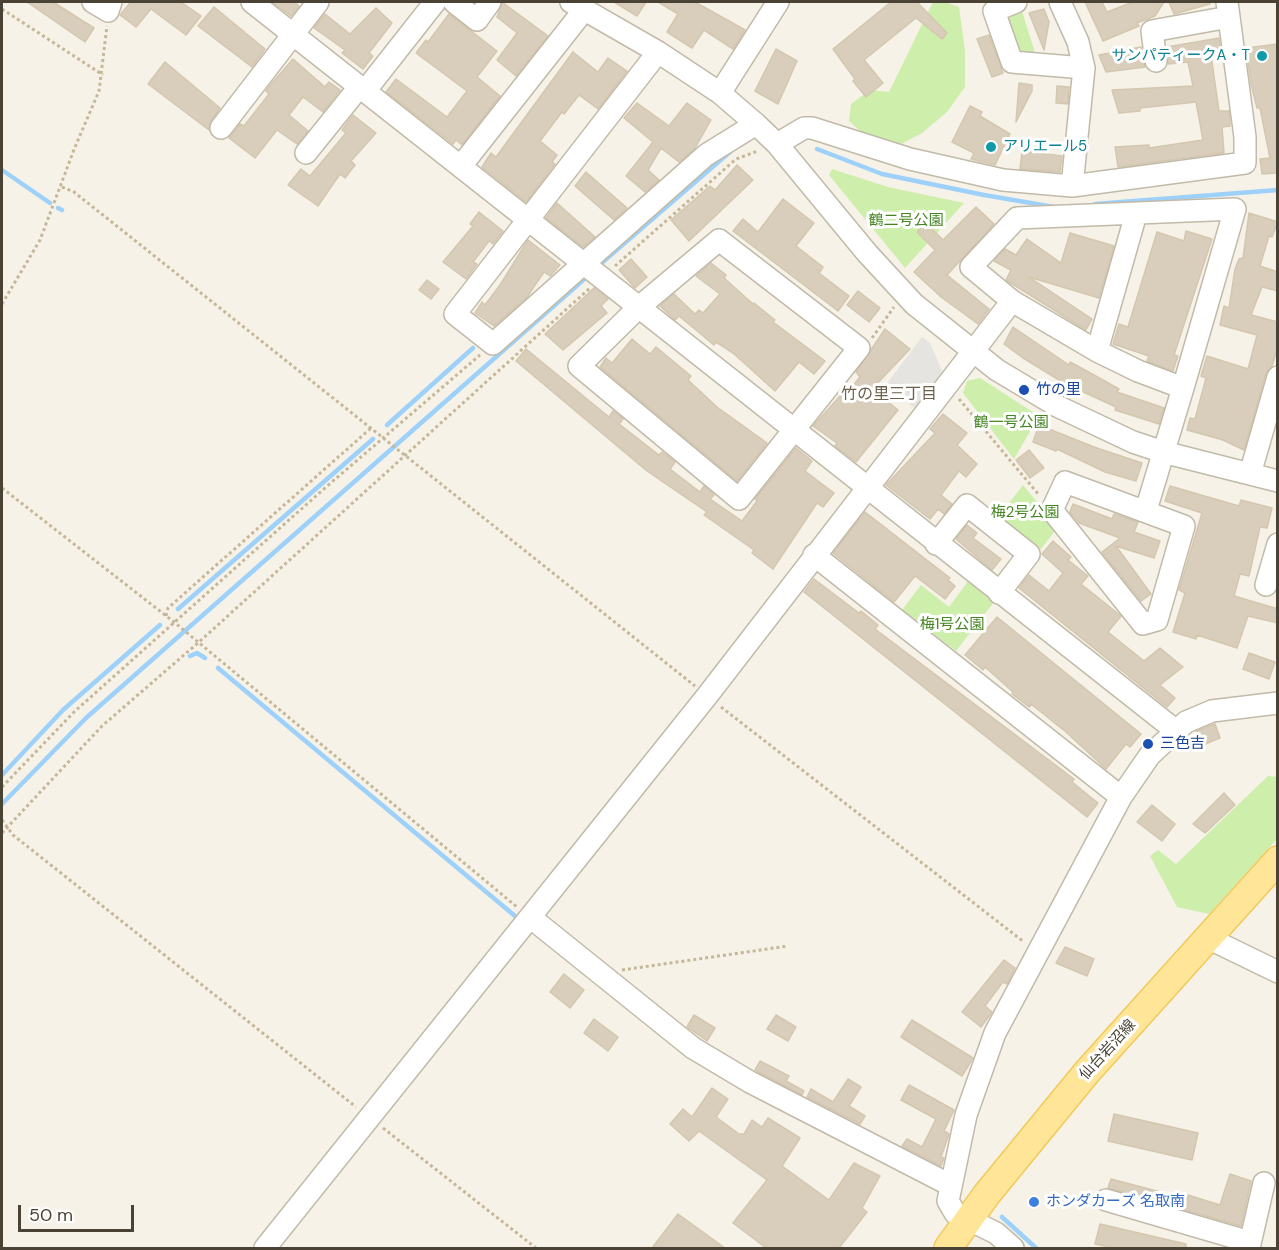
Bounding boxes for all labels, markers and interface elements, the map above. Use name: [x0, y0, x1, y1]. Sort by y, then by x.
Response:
place label: サンパティークA・T: [1112, 47, 1250, 65]
marker: サンパティークA・T: [1255, 49, 1269, 63]
place label: アリエール5: [1003, 138, 1087, 156]
marker: アリエール5: [984, 140, 998, 154]
park label: 鶴二号公園: [869, 212, 943, 230]
place label: 竹の里: [1036, 381, 1081, 399]
marker: 竹の里: [1017, 383, 1031, 397]
district label: 竹の里三丁目: [841, 385, 937, 405]
park label: 鶴一号公園: [974, 414, 1048, 432]
park label: 梅2号公園: [991, 504, 1059, 522]
park label: 梅1号公園: [920, 616, 984, 634]
place label: 三色吉: [1160, 735, 1205, 753]
marker: 三色吉: [1141, 737, 1155, 751]
street label: 仙台岩沼線: [1076, 1016, 1140, 1084]
scale bar: [21, 1193, 136, 1231]
place label: ホンダカーズ 名取南: [1046, 1193, 1185, 1211]
marker: ホンダカーズ 名取南: [1027, 1195, 1041, 1209]
text: 50 m: [29, 1203, 73, 1227]

